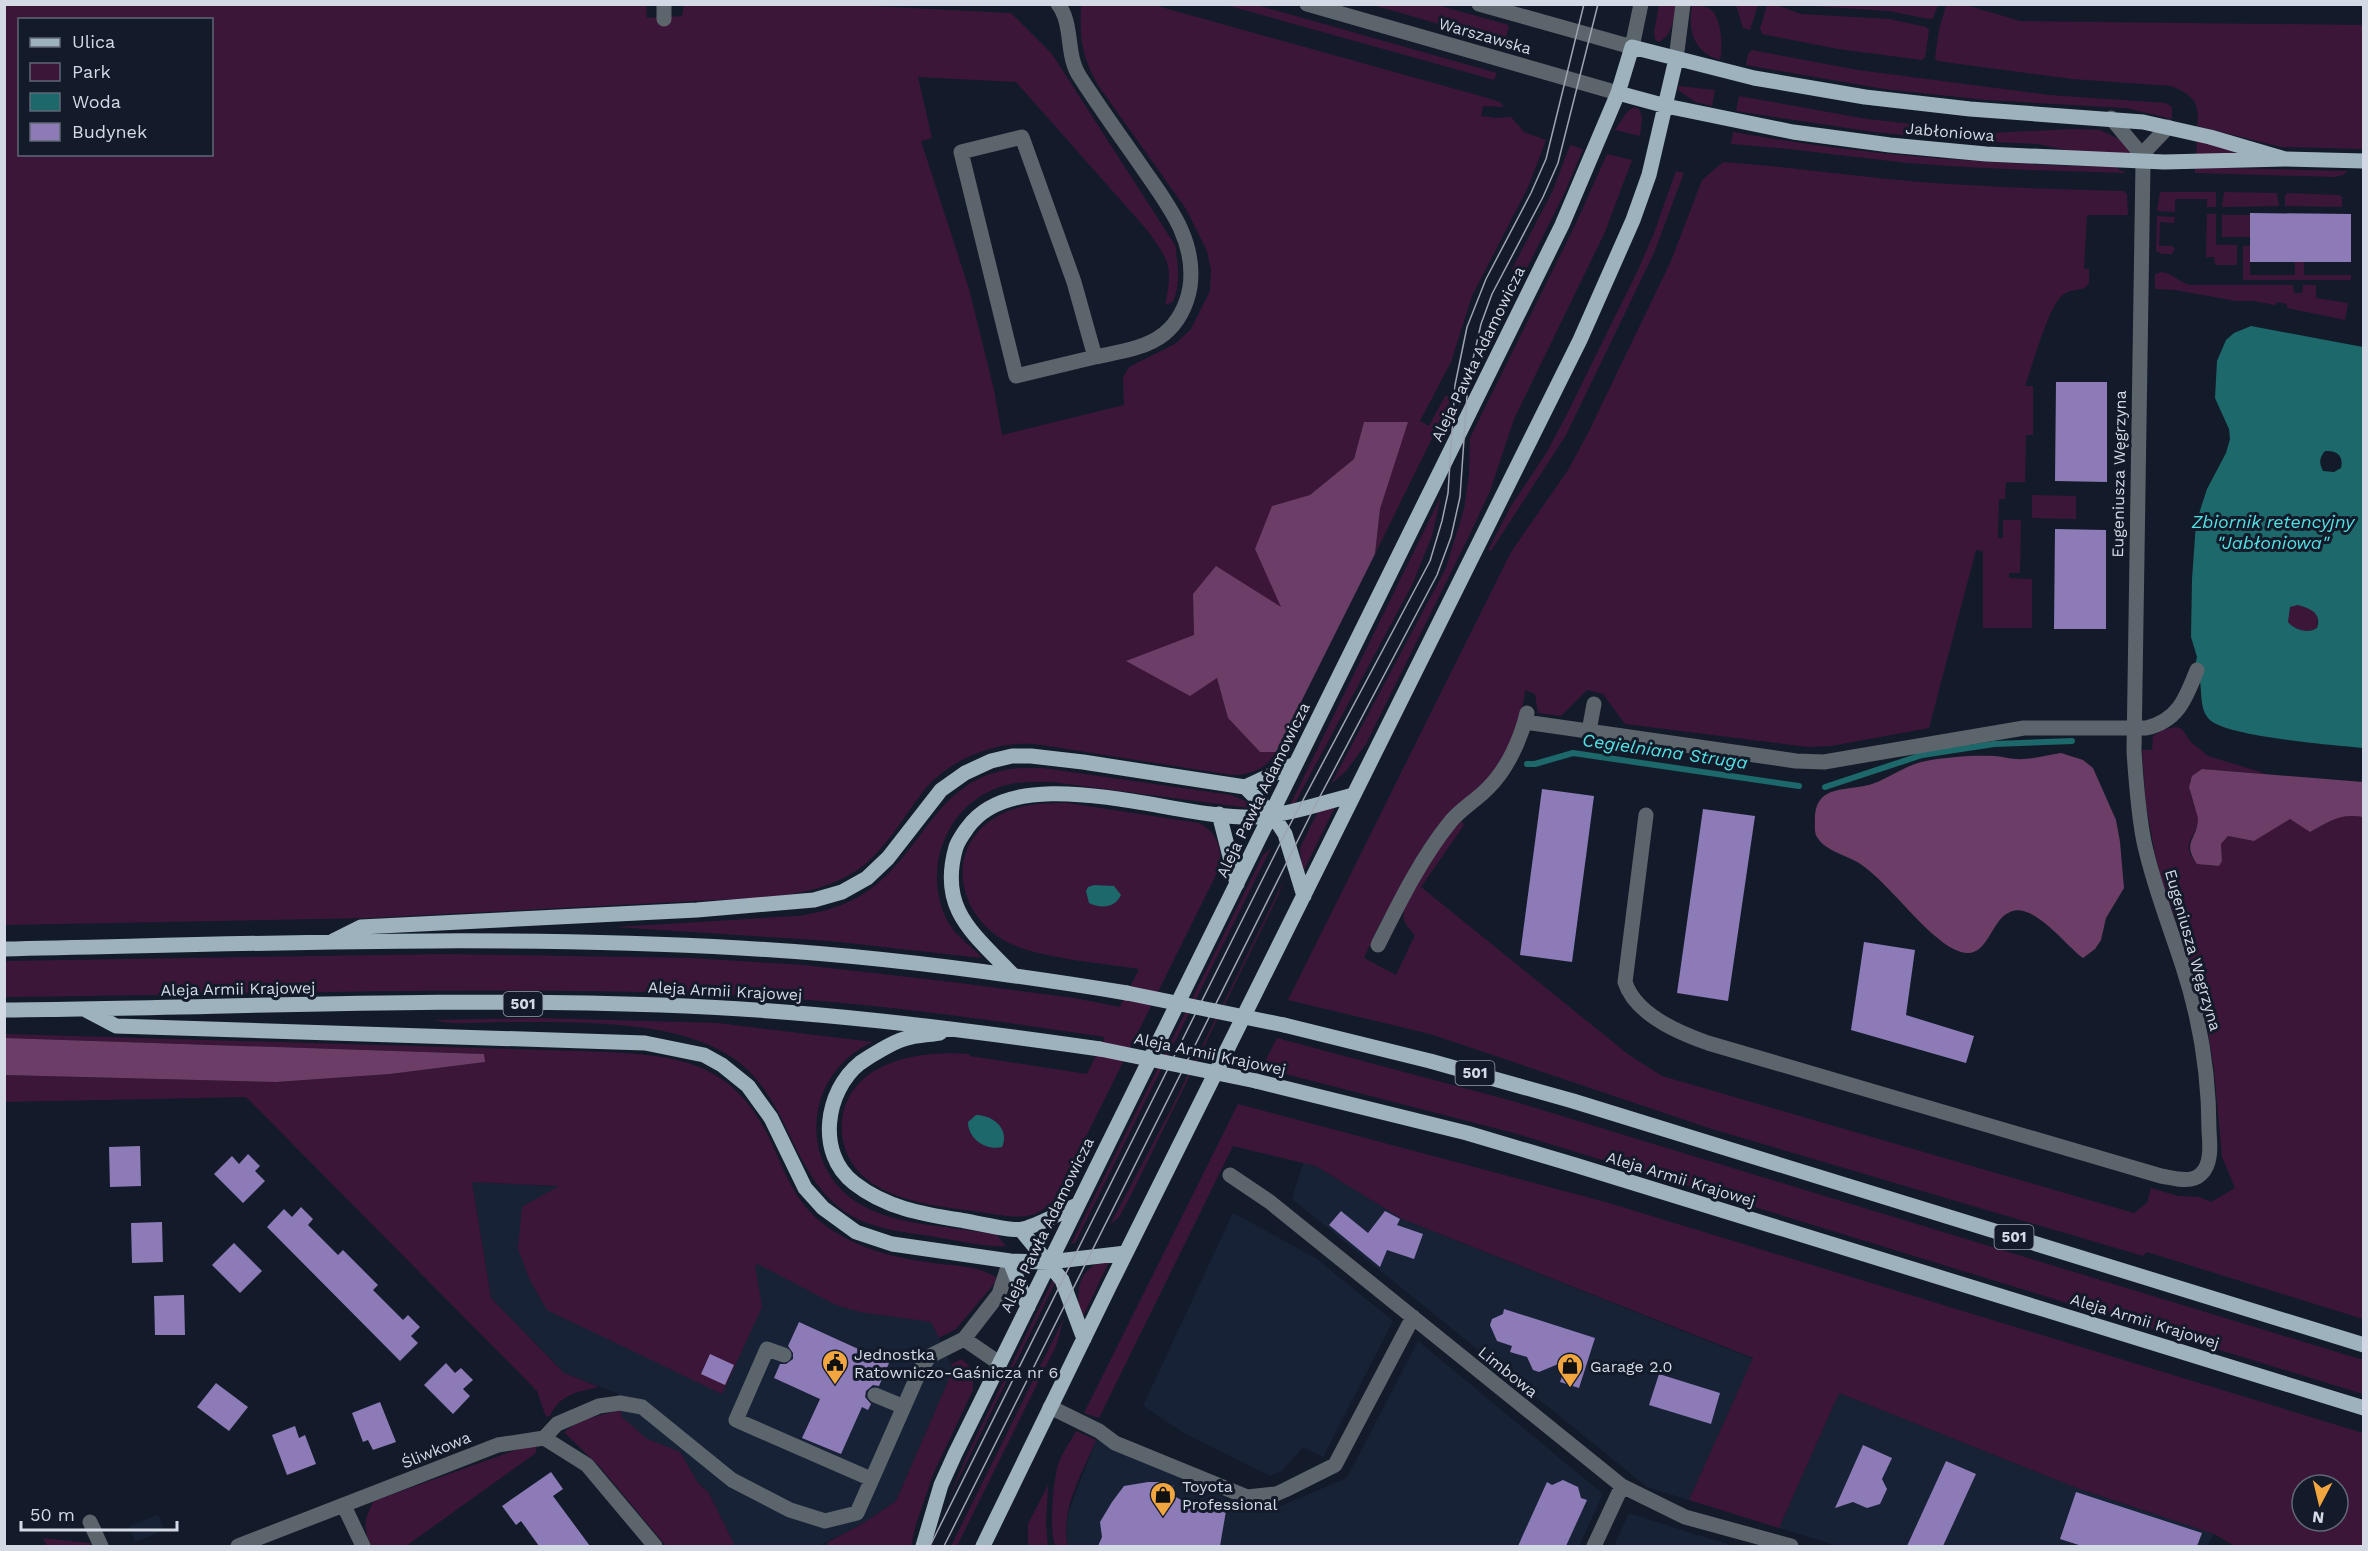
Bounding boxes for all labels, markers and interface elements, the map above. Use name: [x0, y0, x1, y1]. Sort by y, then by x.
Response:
street label: Warszawska: [1437, 14, 1533, 58]
legend: [18, 18, 213, 156]
text: Ulica: [72, 31, 115, 52]
text: Park: [72, 61, 111, 82]
text: Woda: [72, 91, 121, 112]
street label: Jabłoniowa: [1905, 119, 1995, 145]
text: Budynek: [72, 121, 147, 142]
street label: Aleja Pawła Adamowicza: [1427, 263, 1529, 445]
street label: Eugeniusza Węgrzyna: [2108, 390, 2130, 558]
water label: Zbiornik retencyjny "Jabłoniowa": [2191, 511, 2356, 553]
street label: Aleja Pawła Adamowicza: [1212, 699, 1314, 881]
water label: Cegielniana Struga: [1581, 729, 1749, 773]
street label: Eugeniusza Węgrzyna: [2161, 867, 2225, 1033]
street label: Aleja Armii Krajowej: [647, 977, 803, 1005]
street label: Aleja Armii Krajowej: [160, 978, 316, 1000]
road number: 501: [504, 992, 542, 1016]
street label: Aleja Armii Krajowej: [1132, 1029, 1288, 1079]
road number: 501: [1456, 1061, 1494, 1085]
street label: Aleja Pawła Adamowicza: [996, 1134, 1098, 1316]
street label: Aleja Armii Krajowej: [1604, 1147, 1758, 1211]
road number: 501: [1994, 1225, 2034, 1249]
street label: Aleja Armii Krajowej: [2068, 1289, 2222, 1353]
street label: Limbowa: [1475, 1342, 1541, 1402]
place label: Jednostka Ratowniczo-Gaśnicza nr 6: [854, 1345, 1058, 1382]
public building icon: Jednostka Ratowniczo-Gaśnicza nr 6: [820, 1348, 850, 1386]
shop icon: Garage 2.0: [1555, 1351, 1585, 1389]
place label: Garage 2.0: [1590, 1357, 1672, 1376]
street label: Śliwkowa: [399, 1427, 473, 1473]
north arrow: [2290, 1473, 2350, 1533]
place label: Toyota Professional: [1182, 1477, 1277, 1514]
shop icon: Toyota Professional: [1148, 1480, 1178, 1518]
scale bar: [21, 1494, 177, 1532]
text: 50 m: [30, 1504, 75, 1525]
text: N: [2311, 1507, 2325, 1528]

